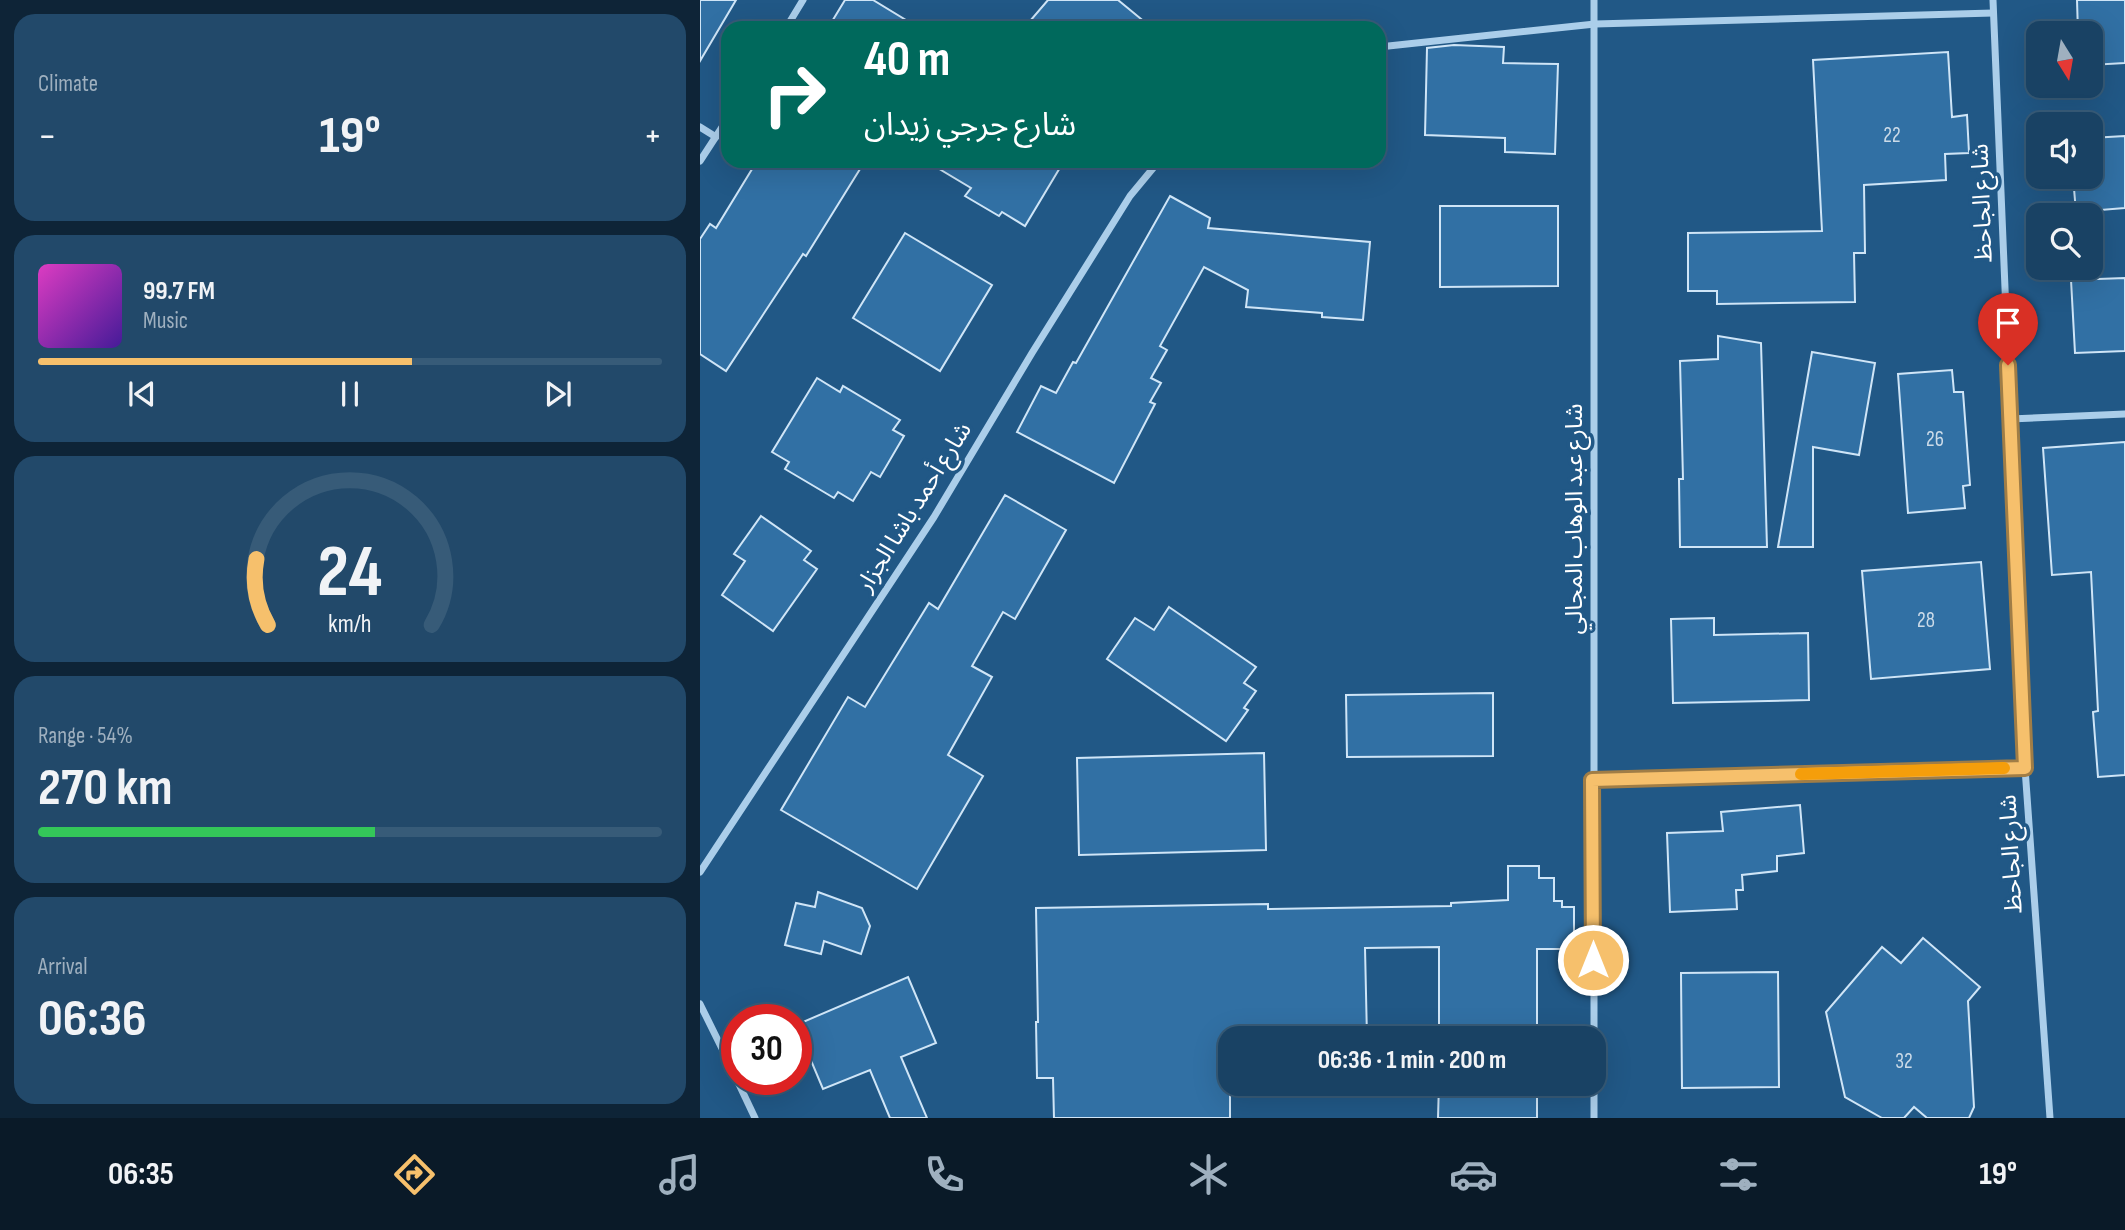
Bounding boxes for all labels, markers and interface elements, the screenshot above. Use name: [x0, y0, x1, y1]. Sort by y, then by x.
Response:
north arrow: [2026, 21, 2104, 98]
map controls: [2026, 21, 2103, 280]
text: 40 m: [864, 31, 950, 90]
icon: right: [749, 49, 840, 140]
text: Climate: [38, 70, 98, 98]
text: 19°: [319, 105, 381, 168]
text: شارع جرجي زيدان: [864, 106, 1076, 145]
button: sound: [2026, 112, 2103, 189]
text: −: [38, 114, 57, 159]
text: +: [643, 114, 662, 159]
house number: 22: [1883, 123, 1901, 148]
street label: شارع الجاحظ: [1965, 143, 2001, 263]
button: search: [2026, 203, 2103, 280]
text: 99.7 FM: [143, 276, 215, 307]
pin: [1978, 293, 2038, 365]
icon: arrive: [1989, 304, 2027, 342]
text: Music: [143, 307, 188, 335]
icon: previous: [123, 375, 161, 413]
icon: pause: [331, 375, 369, 413]
icon: next: [539, 375, 577, 413]
street label: شارع عبد الوهاب المجالي: [1560, 403, 1592, 635]
street label: شارع أحمد باشا الجزار: [848, 416, 980, 599]
house number: 26: [1926, 427, 1944, 452]
text: 24: [317, 529, 383, 617]
house number: 28: [1917, 608, 1935, 633]
text: km/h: [328, 609, 372, 640]
text: Range · 54%: [38, 722, 133, 750]
text: 270 km: [38, 757, 173, 820]
street label: شارع الجاحظ: [1993, 794, 2031, 914]
position arrow: [1556, 923, 1630, 997]
text: Arrival: [38, 953, 87, 981]
text: 06:36: [38, 988, 147, 1051]
speed limit sign: 30: [721, 1004, 812, 1095]
text: 06:36 · 1 min · 200 m: [1318, 1045, 1506, 1076]
house number: 32: [1895, 1049, 1913, 1074]
icon: directions: [390, 1150, 439, 1199]
icon: music: [655, 1150, 704, 1199]
icon: phone: [920, 1150, 969, 1199]
icon: climate: [1184, 1150, 1233, 1199]
icon: car: [1449, 1150, 1498, 1199]
icon: filters: [1714, 1150, 1763, 1199]
text: 06:35: [108, 1155, 174, 1194]
text: 19°: [1979, 1155, 2017, 1194]

